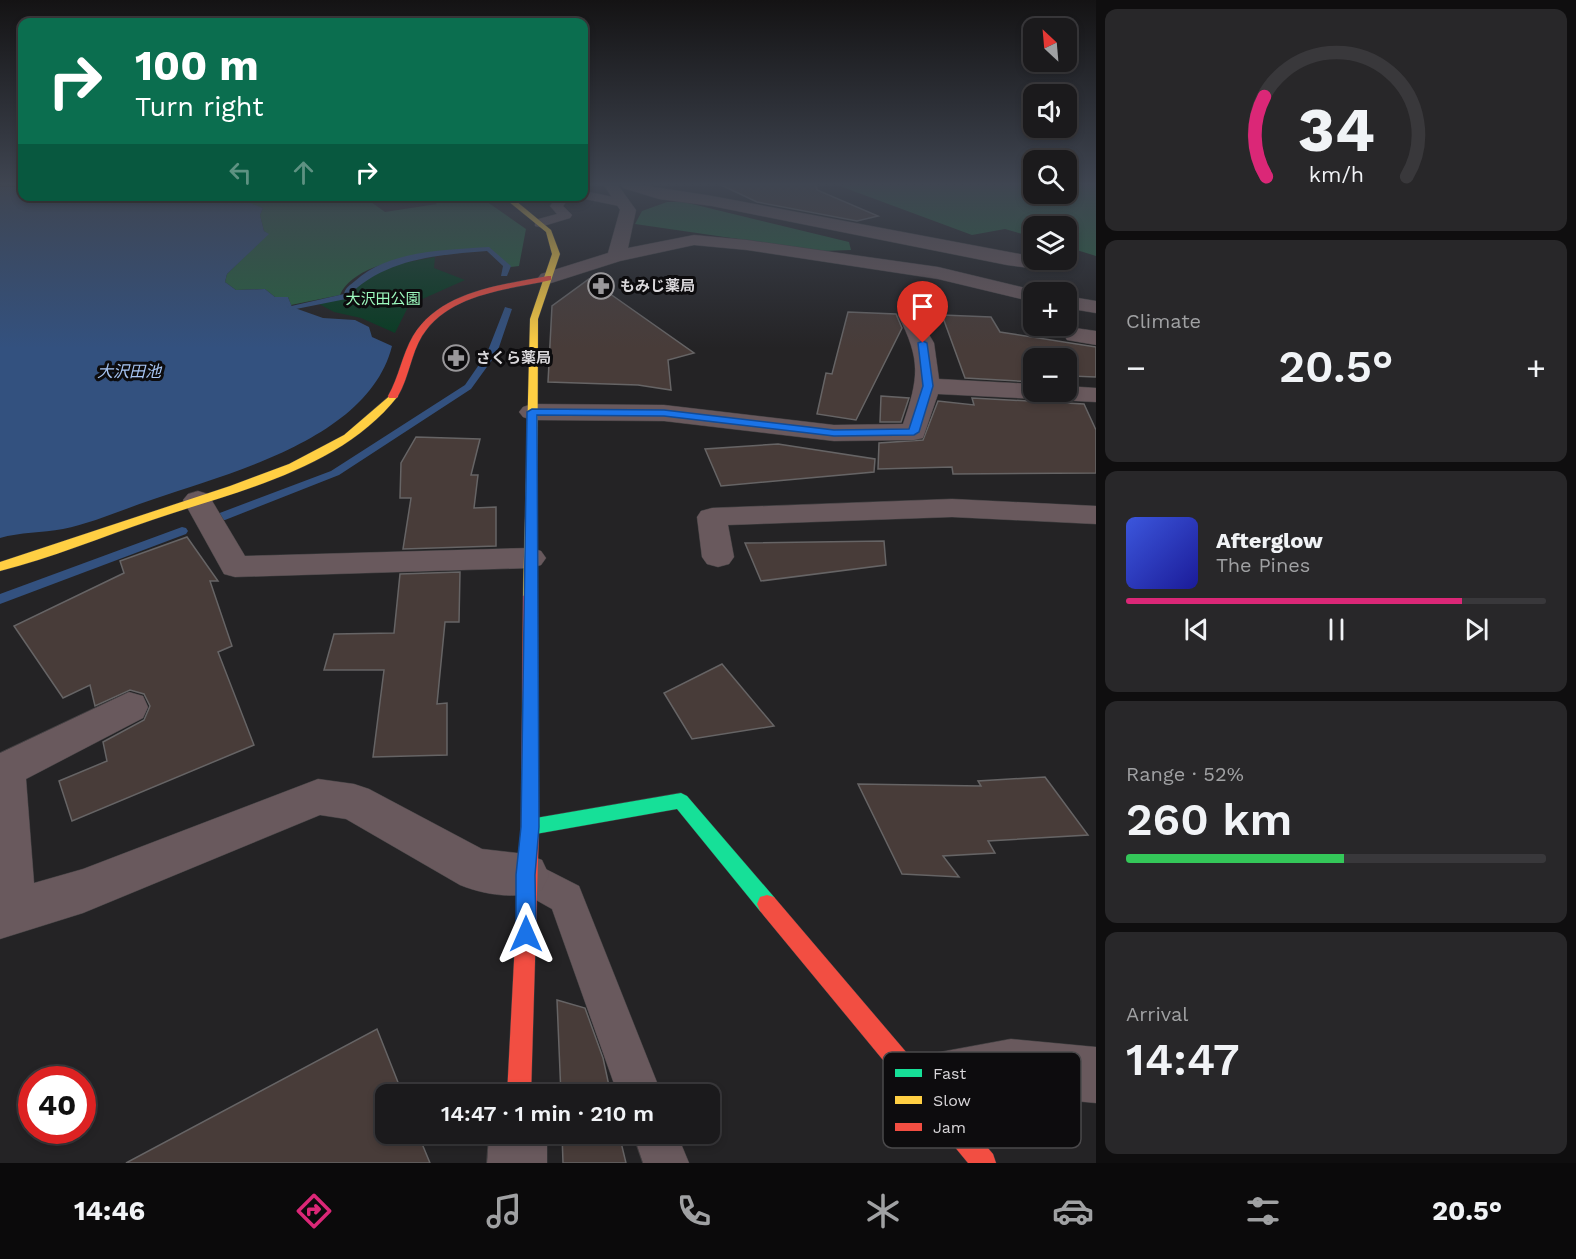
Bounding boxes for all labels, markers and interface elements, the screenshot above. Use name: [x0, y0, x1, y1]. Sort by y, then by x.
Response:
north arrow: [1023, 18, 1077, 72]
map controls: [1023, 18, 1077, 402]
text: 100 m: [135, 41, 259, 90]
icon: right: [36, 42, 114, 120]
button: sound: [1023, 84, 1077, 138]
text: Turn right: [135, 91, 264, 123]
text: 34: [1297, 93, 1375, 166]
button: search: [1023, 150, 1077, 204]
icon: left: [224, 156, 257, 189]
icon: ahead: [287, 156, 320, 189]
icon: right: [350, 156, 383, 189]
text: km/h: [1308, 162, 1364, 187]
button: layers: [1023, 216, 1077, 270]
pharmacy icon: もみじ薬局: [586, 271, 616, 301]
place label: もみじ薬局: [620, 277, 695, 295]
pin: [897, 281, 948, 343]
button: +: [1023, 282, 1077, 336]
park label: 大沢田公園: [345, 290, 421, 308]
icon: arrive: [906, 290, 939, 323]
text: Climate: [1126, 309, 1201, 333]
text: 20.5°: [1278, 340, 1394, 393]
pharmacy icon: さくら薬局: [441, 343, 471, 373]
button: −: [1023, 348, 1077, 402]
text: −: [1126, 348, 1146, 387]
text: +: [1526, 348, 1546, 387]
place label: さくら薬局: [476, 349, 551, 367]
water label: 大沢田池: [97, 362, 163, 381]
text: Afterglow: [1216, 528, 1323, 553]
text: The Pines: [1216, 553, 1310, 577]
icon: previous: [1180, 613, 1213, 646]
icon: pause: [1320, 613, 1353, 646]
icon: next: [1460, 613, 1493, 646]
text: Range · 52%: [1126, 762, 1244, 786]
text: 260 km: [1126, 793, 1292, 846]
position arrow: [494, 902, 558, 966]
text: Arrival: [1126, 1002, 1188, 1026]
text: 14:47: [1126, 1033, 1240, 1086]
legend: [883, 1052, 1081, 1148]
text: Fast: [933, 1064, 966, 1083]
speed limit sign: 40: [18, 1066, 96, 1144]
text: Slow: [933, 1091, 971, 1110]
text: 14:47 · 1 min · 210 m: [441, 1101, 654, 1126]
text: Jam: [933, 1118, 966, 1137]
icon: directions: [293, 1190, 335, 1232]
icon: music: [483, 1190, 525, 1232]
icon: phone: [673, 1190, 715, 1232]
icon: climate: [862, 1190, 904, 1232]
icon: car: [1052, 1190, 1094, 1232]
icon: filters: [1242, 1190, 1284, 1232]
text: 14:46: [74, 1195, 145, 1227]
text: 20.5°: [1432, 1195, 1502, 1227]

